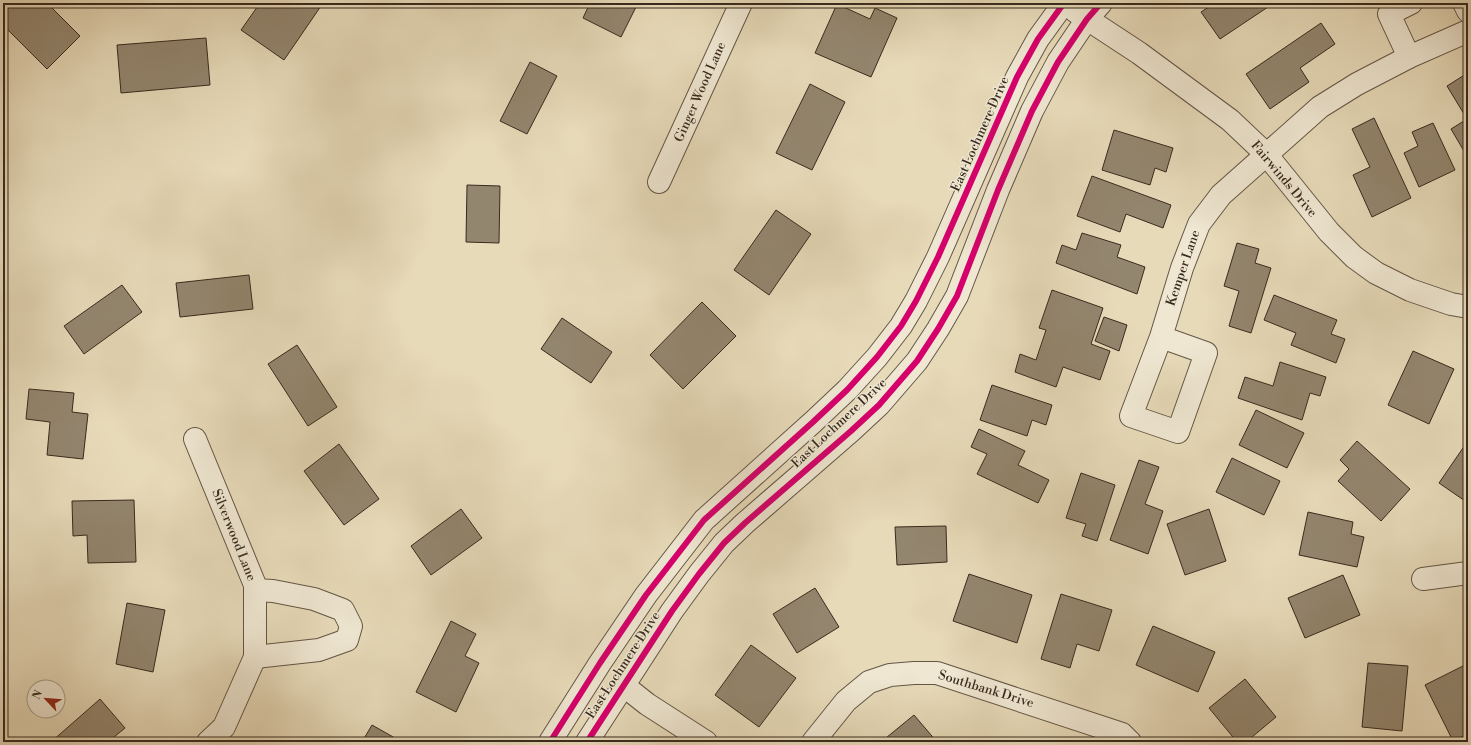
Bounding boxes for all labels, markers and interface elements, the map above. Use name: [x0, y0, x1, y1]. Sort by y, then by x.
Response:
street label: Ginger Wood Lane: [671, 39, 729, 145]
street label: East Lochmere Drive: [947, 73, 1013, 194]
street label: Fairwinds Drive: [1247, 138, 1321, 221]
street label: Kemper Lane: [1163, 228, 1204, 308]
street label: East Lochmere Drive: [788, 374, 890, 471]
street label: Silverwood Lane: [208, 487, 260, 584]
street label: East Lochmere Drive: [582, 608, 664, 722]
street label: Southbank Drive: [936, 667, 1036, 711]
north arrow: [26, 679, 66, 719]
text: N: [30, 688, 46, 702]

